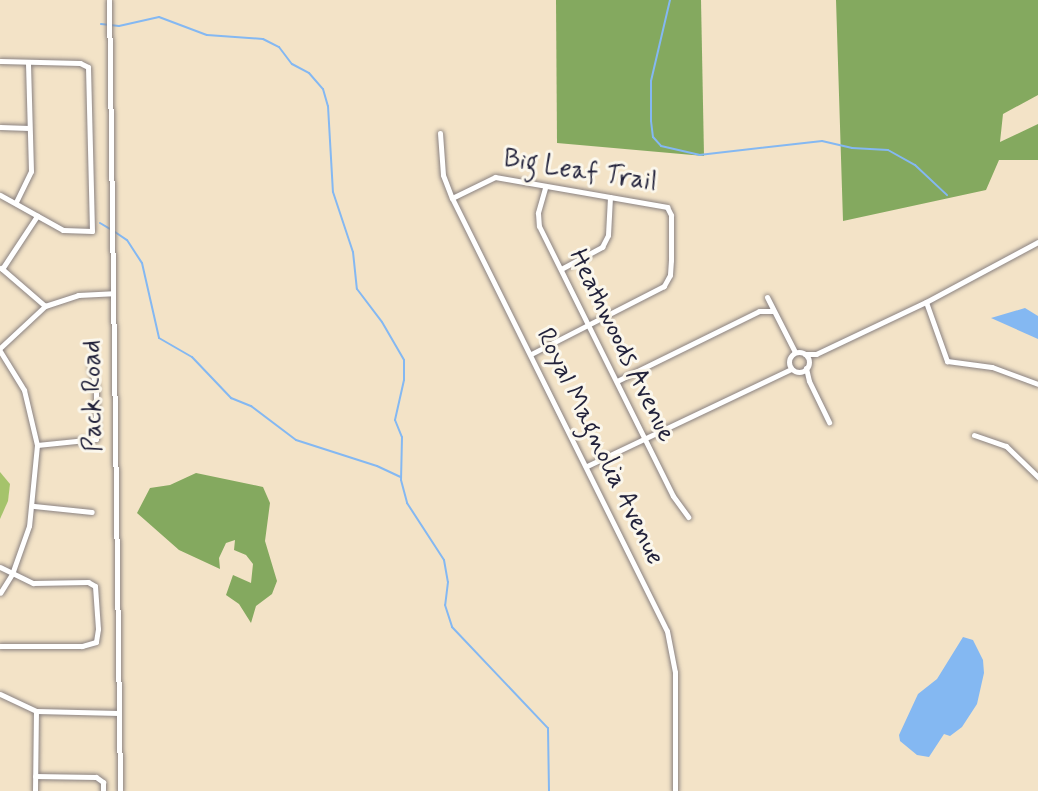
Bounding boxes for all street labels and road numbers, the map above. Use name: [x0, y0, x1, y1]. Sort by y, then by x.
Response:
street label: Big Leaf Trail: [504, 145, 656, 199]
street label: Heathwoods Avenue: [560, 243, 682, 449]
street label: Royal Magnolia Avenue: [528, 323, 670, 571]
street label: Pack Road: [77, 340, 111, 452]

